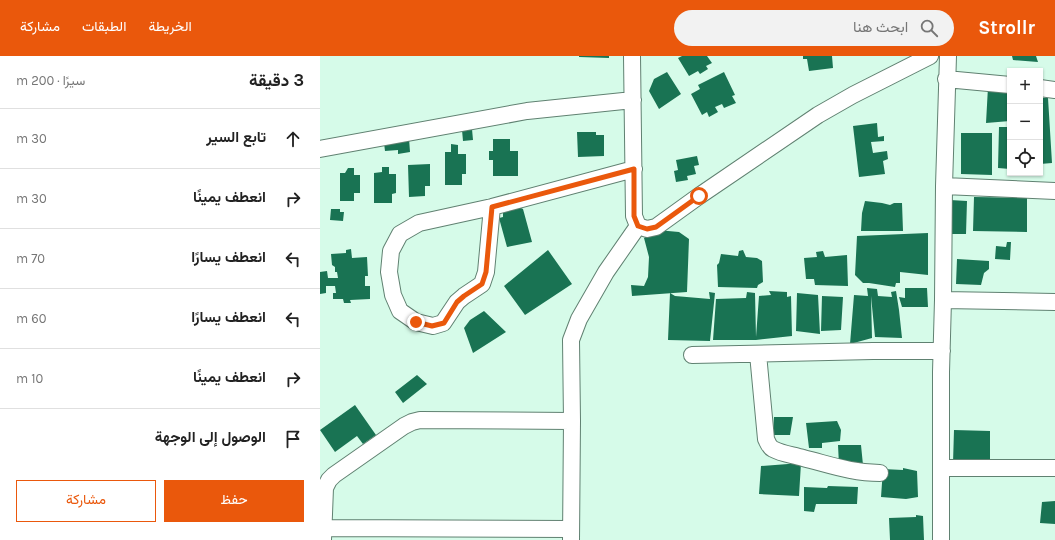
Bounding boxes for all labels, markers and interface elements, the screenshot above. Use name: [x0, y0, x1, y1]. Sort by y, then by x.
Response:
search box: [674, 10, 954, 46]
icon: search: [918, 17, 940, 39]
text: Strollr: [978, 17, 1035, 39]
text: مشاركة: [20, 18, 60, 35]
text: الطبقات: [82, 18, 126, 35]
text: الخريطة: [148, 18, 192, 35]
text: ابحث هنا: [853, 18, 908, 36]
map controls: [1007, 68, 1043, 176]
button: +: [1007, 68, 1043, 104]
text: 3 دقيقة: [249, 70, 304, 90]
text: سيرًا · 200 m: [16, 73, 85, 88]
button: −: [1007, 104, 1043, 140]
text: تابع السير: [206, 128, 266, 146]
icon: ahead: [282, 128, 304, 150]
text: 30 m: [16, 131, 47, 146]
button: locate: [1007, 140, 1043, 176]
route start: [690, 187, 708, 205]
text: انعطف يمينًا: [193, 188, 266, 206]
icon: right: [282, 188, 304, 210]
text: 30 m: [16, 191, 47, 206]
text: انعطف يسارًا: [191, 248, 266, 266]
icon: left: [282, 248, 304, 270]
text: 70 m: [16, 251, 45, 266]
text: انعطف يسارًا: [191, 308, 266, 326]
icon: left: [282, 308, 304, 330]
text: 60 m: [16, 311, 46, 326]
route end: [407, 313, 425, 331]
text: انعطف يمينًا: [193, 368, 266, 386]
icon: right: [282, 368, 304, 390]
text: 10 m: [16, 371, 43, 386]
text: الوصول إلى الوجهة: [155, 428, 266, 446]
icon: arrive: [282, 428, 304, 450]
button: مشاركة: [16, 480, 156, 522]
button: حفظ: [164, 480, 304, 522]

